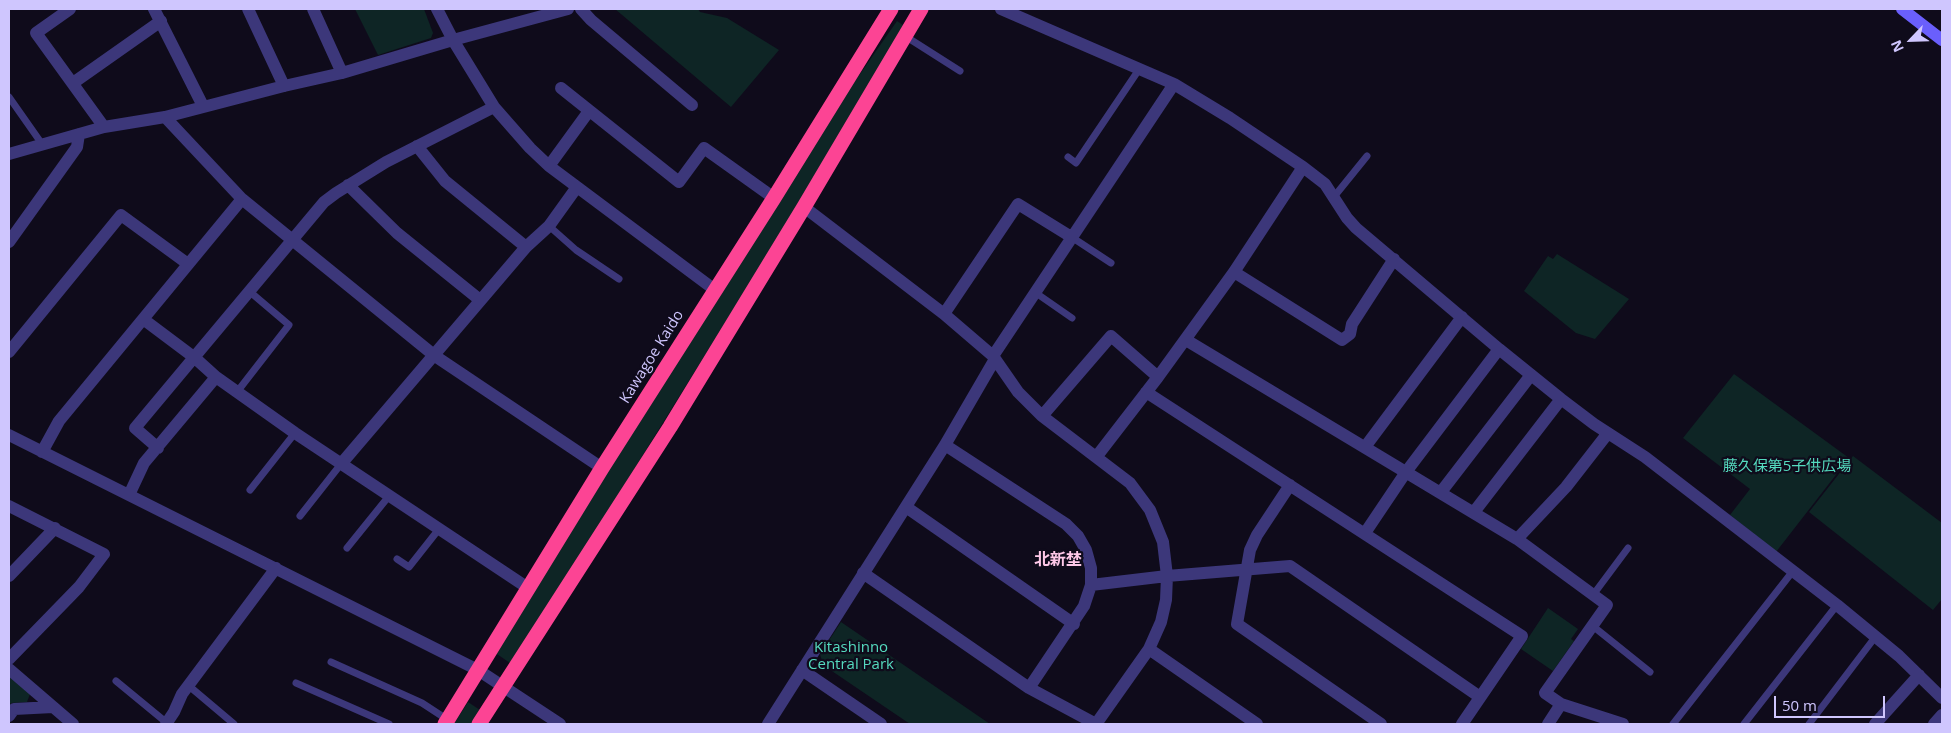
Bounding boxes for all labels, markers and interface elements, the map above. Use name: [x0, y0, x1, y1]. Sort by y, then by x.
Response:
north arrow: [1886, 15, 1936, 65]
text: N: [1886, 37, 1908, 55]
street label: Kawagoe Kaido: [616, 307, 688, 407]
park label: 藤久保第5子供広場: [1723, 458, 1851, 476]
district label: 北新埜: [1034, 550, 1082, 570]
park label: Kitashinno Central Park: [808, 639, 894, 674]
scale bar: [1776, 686, 1887, 718]
text: 50 m: [1782, 695, 1817, 715]

